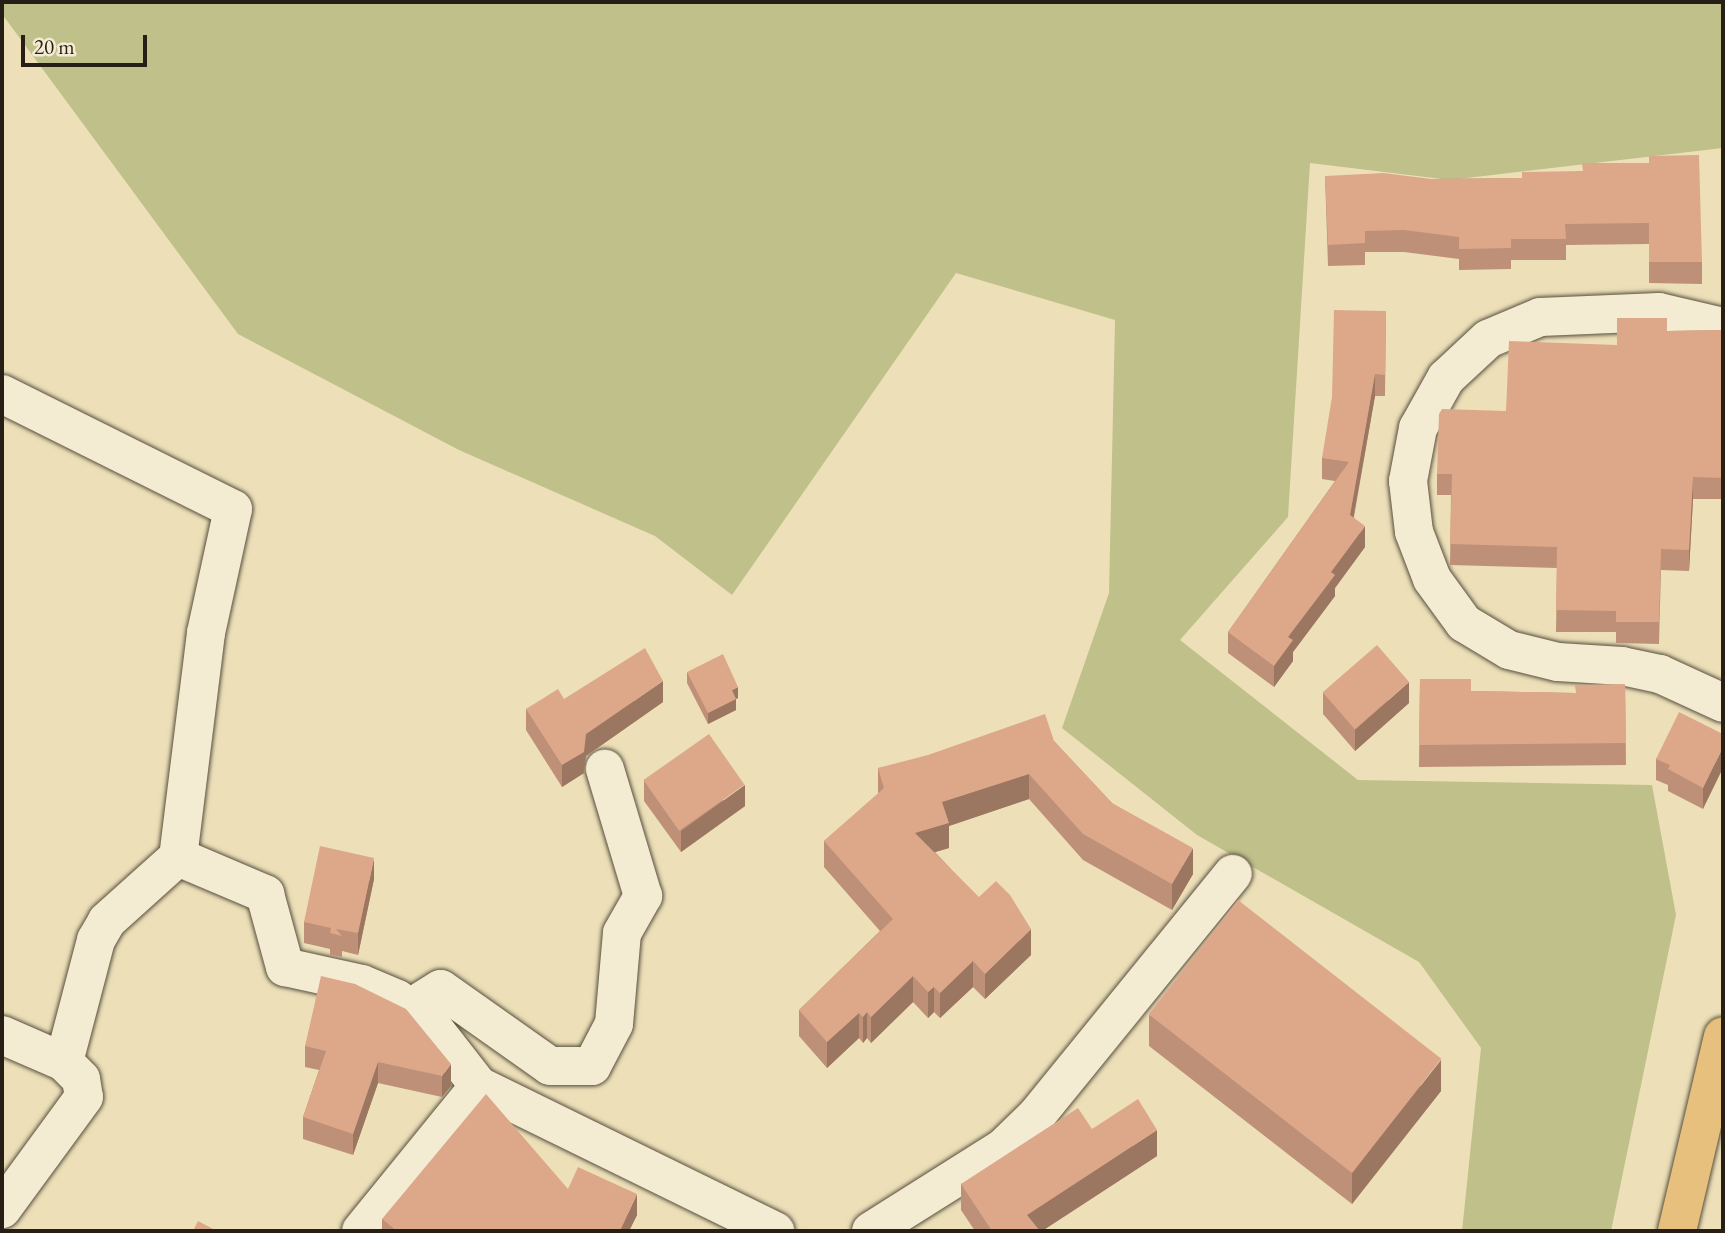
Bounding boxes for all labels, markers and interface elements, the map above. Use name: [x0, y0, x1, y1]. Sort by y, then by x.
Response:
scale bar: [24, 21, 150, 65]
text: 20 m: [34, 33, 75, 60]

